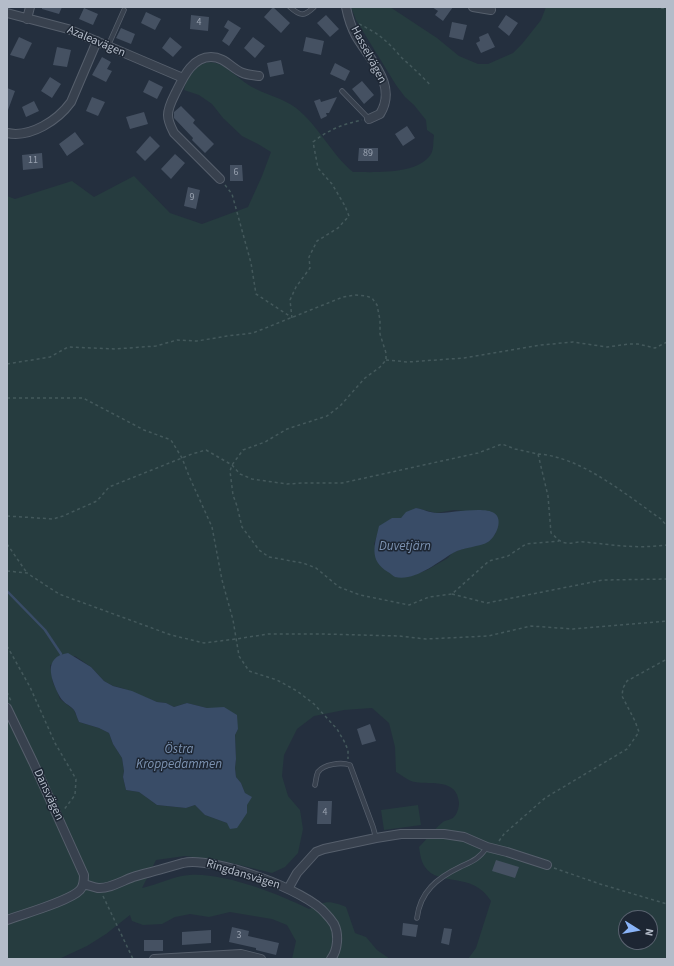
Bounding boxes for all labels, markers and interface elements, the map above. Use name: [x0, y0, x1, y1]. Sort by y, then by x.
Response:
house number: 4: [197, 17, 201, 29]
street label: Azaleavägen: [65, 23, 127, 61]
street label: Hasselvägen: [347, 24, 389, 86]
house number: 89: [363, 148, 373, 160]
house number: 11: [28, 155, 38, 167]
house number: 6: [234, 167, 238, 179]
house number: 9: [190, 192, 194, 204]
water label: Duvetjärn: [379, 539, 431, 555]
water label: Östra Kroppedammen: [136, 742, 222, 773]
street label: Dansvägen: [30, 767, 66, 823]
house number: 4: [323, 807, 327, 819]
street label: Ringdansvägen: [204, 857, 282, 893]
north arrow: [618, 910, 658, 950]
text: N: [641, 927, 657, 937]
house number: 3: [237, 930, 241, 942]

